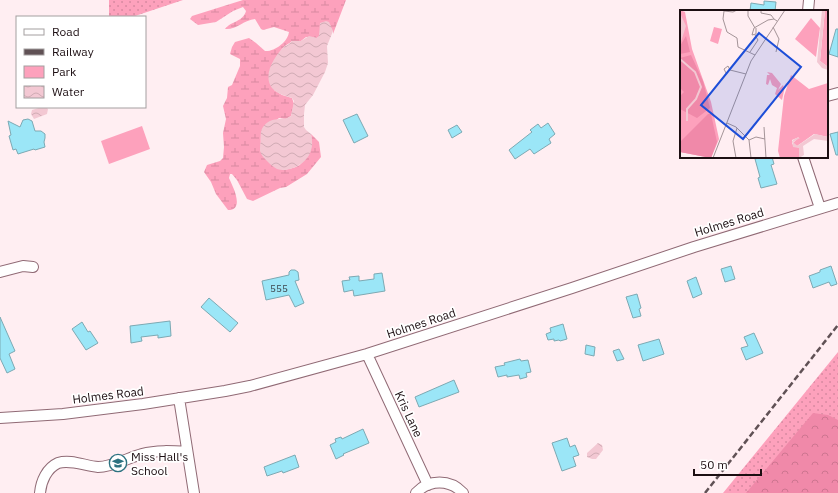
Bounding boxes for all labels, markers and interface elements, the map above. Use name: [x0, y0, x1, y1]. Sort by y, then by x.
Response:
inset map: [680, 10, 828, 158]
legend: [16, 16, 146, 108]
text: Road: [52, 24, 80, 39]
text: Railway: [52, 44, 94, 59]
text: Park: [52, 64, 77, 79]
text: Water: [52, 84, 85, 99]
street label: Holmes Road: [692, 204, 766, 240]
house number: 555: [270, 282, 288, 295]
street label: Holmes Road: [385, 305, 457, 341]
street label: Holmes Road: [71, 383, 145, 407]
street label: Kris Lane: [392, 388, 426, 440]
place label: Miss Hall's School: [131, 449, 188, 478]
scale bar: [694, 451, 761, 477]
school or university icon: Miss Hall's School: [108, 453, 128, 473]
text: 50 m: [700, 457, 728, 472]

